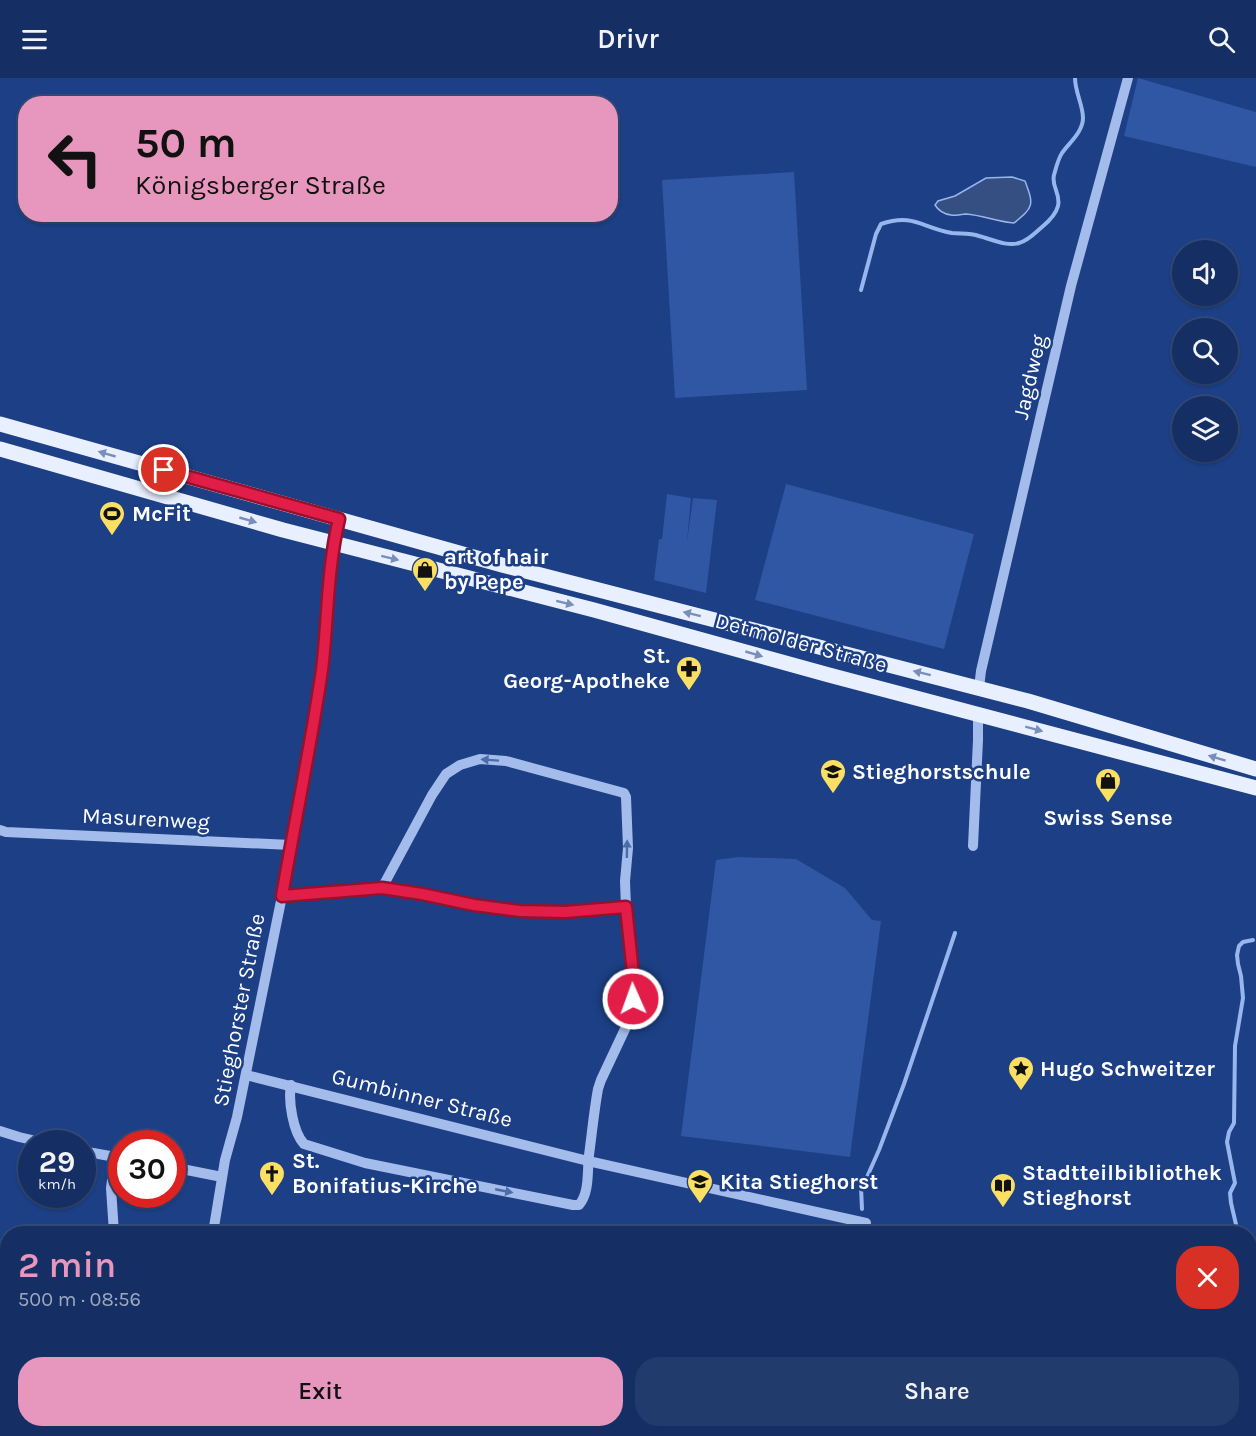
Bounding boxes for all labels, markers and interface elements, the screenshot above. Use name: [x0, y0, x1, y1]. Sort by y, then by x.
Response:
icon: menu: [18, 23, 51, 56]
text: Drivr: [597, 23, 659, 55]
icon: search: [1205, 23, 1238, 56]
text: 50 m: [135, 118, 237, 168]
icon: left: [36, 120, 114, 198]
text: Königsberger Straße: [135, 169, 386, 201]
map controls: [1172, 240, 1238, 462]
button: sound: [1172, 240, 1238, 306]
button: search: [1172, 318, 1238, 384]
street label: Jagdweg: [1008, 332, 1052, 422]
button: layers: [1172, 396, 1238, 462]
pin: [138, 444, 189, 495]
one-way arrow: [98, 449, 116, 458]
icon: arrive: [147, 453, 180, 486]
sports icon: McFit: [97, 499, 127, 537]
place label: McFit: [132, 501, 191, 527]
one-way arrow: [239, 516, 257, 526]
place label: art of hair by Pepe: [444, 544, 549, 595]
one-way arrow: [381, 554, 399, 564]
shop icon: art of hair by Pepe: [410, 555, 440, 593]
one-way arrow: [556, 598, 575, 608]
street label: Detmolder Straße: [712, 608, 890, 678]
one-way arrow: [683, 609, 701, 618]
place label: St. Georg-Apotheke: [503, 643, 670, 694]
one-way arrow: [745, 650, 763, 659]
pharmacy icon: St. Georg-Apotheke: [674, 654, 704, 692]
one-way arrow: [913, 668, 931, 677]
one-way arrow: [1025, 724, 1043, 734]
one-way arrow: [1208, 753, 1226, 762]
one-way arrow: [480, 755, 499, 765]
school or university icon: Stieghorstschule: [818, 757, 848, 795]
place label: Stieghorstschule: [852, 759, 1031, 785]
shop icon: Swiss Sense: [1093, 766, 1123, 804]
street label: Masurenweg: [82, 803, 211, 835]
place label: Swiss Sense: [1043, 805, 1173, 831]
one-way arrow: [623, 839, 632, 858]
street label: Stieghorster Straße: [208, 911, 270, 1109]
position arrow: [601, 967, 665, 1031]
place icon: Hugo Schweitzer: [1006, 1054, 1036, 1092]
place label: Hugo Schweitzer: [1040, 1056, 1215, 1082]
street label: Gumbinner Straße: [329, 1063, 515, 1133]
speed limit sign: 30: [108, 1130, 186, 1208]
text: 29: [39, 1144, 75, 1180]
place label: St. Bonifatius-Kirche: [292, 1148, 477, 1199]
church icon: St. Bonifatius-Kirche: [257, 1159, 287, 1197]
place label: Stadtteilbibliothek Stieghorst: [1022, 1160, 1222, 1211]
school or university icon: Kita Stieghorst: [685, 1167, 715, 1205]
place label: Kita Stieghorst: [720, 1169, 878, 1195]
library icon: Stadtteilbibliothek Stieghorst: [988, 1171, 1018, 1209]
text: km/h: [38, 1175, 76, 1193]
one-way arrow: [495, 1187, 514, 1196]
text: 2 min: [18, 1244, 116, 1286]
button: close: [1176, 1246, 1239, 1309]
text: 500 m · 08:56: [18, 1288, 141, 1311]
button: Exit: [18, 1357, 623, 1426]
button: Share: [635, 1357, 1239, 1426]

